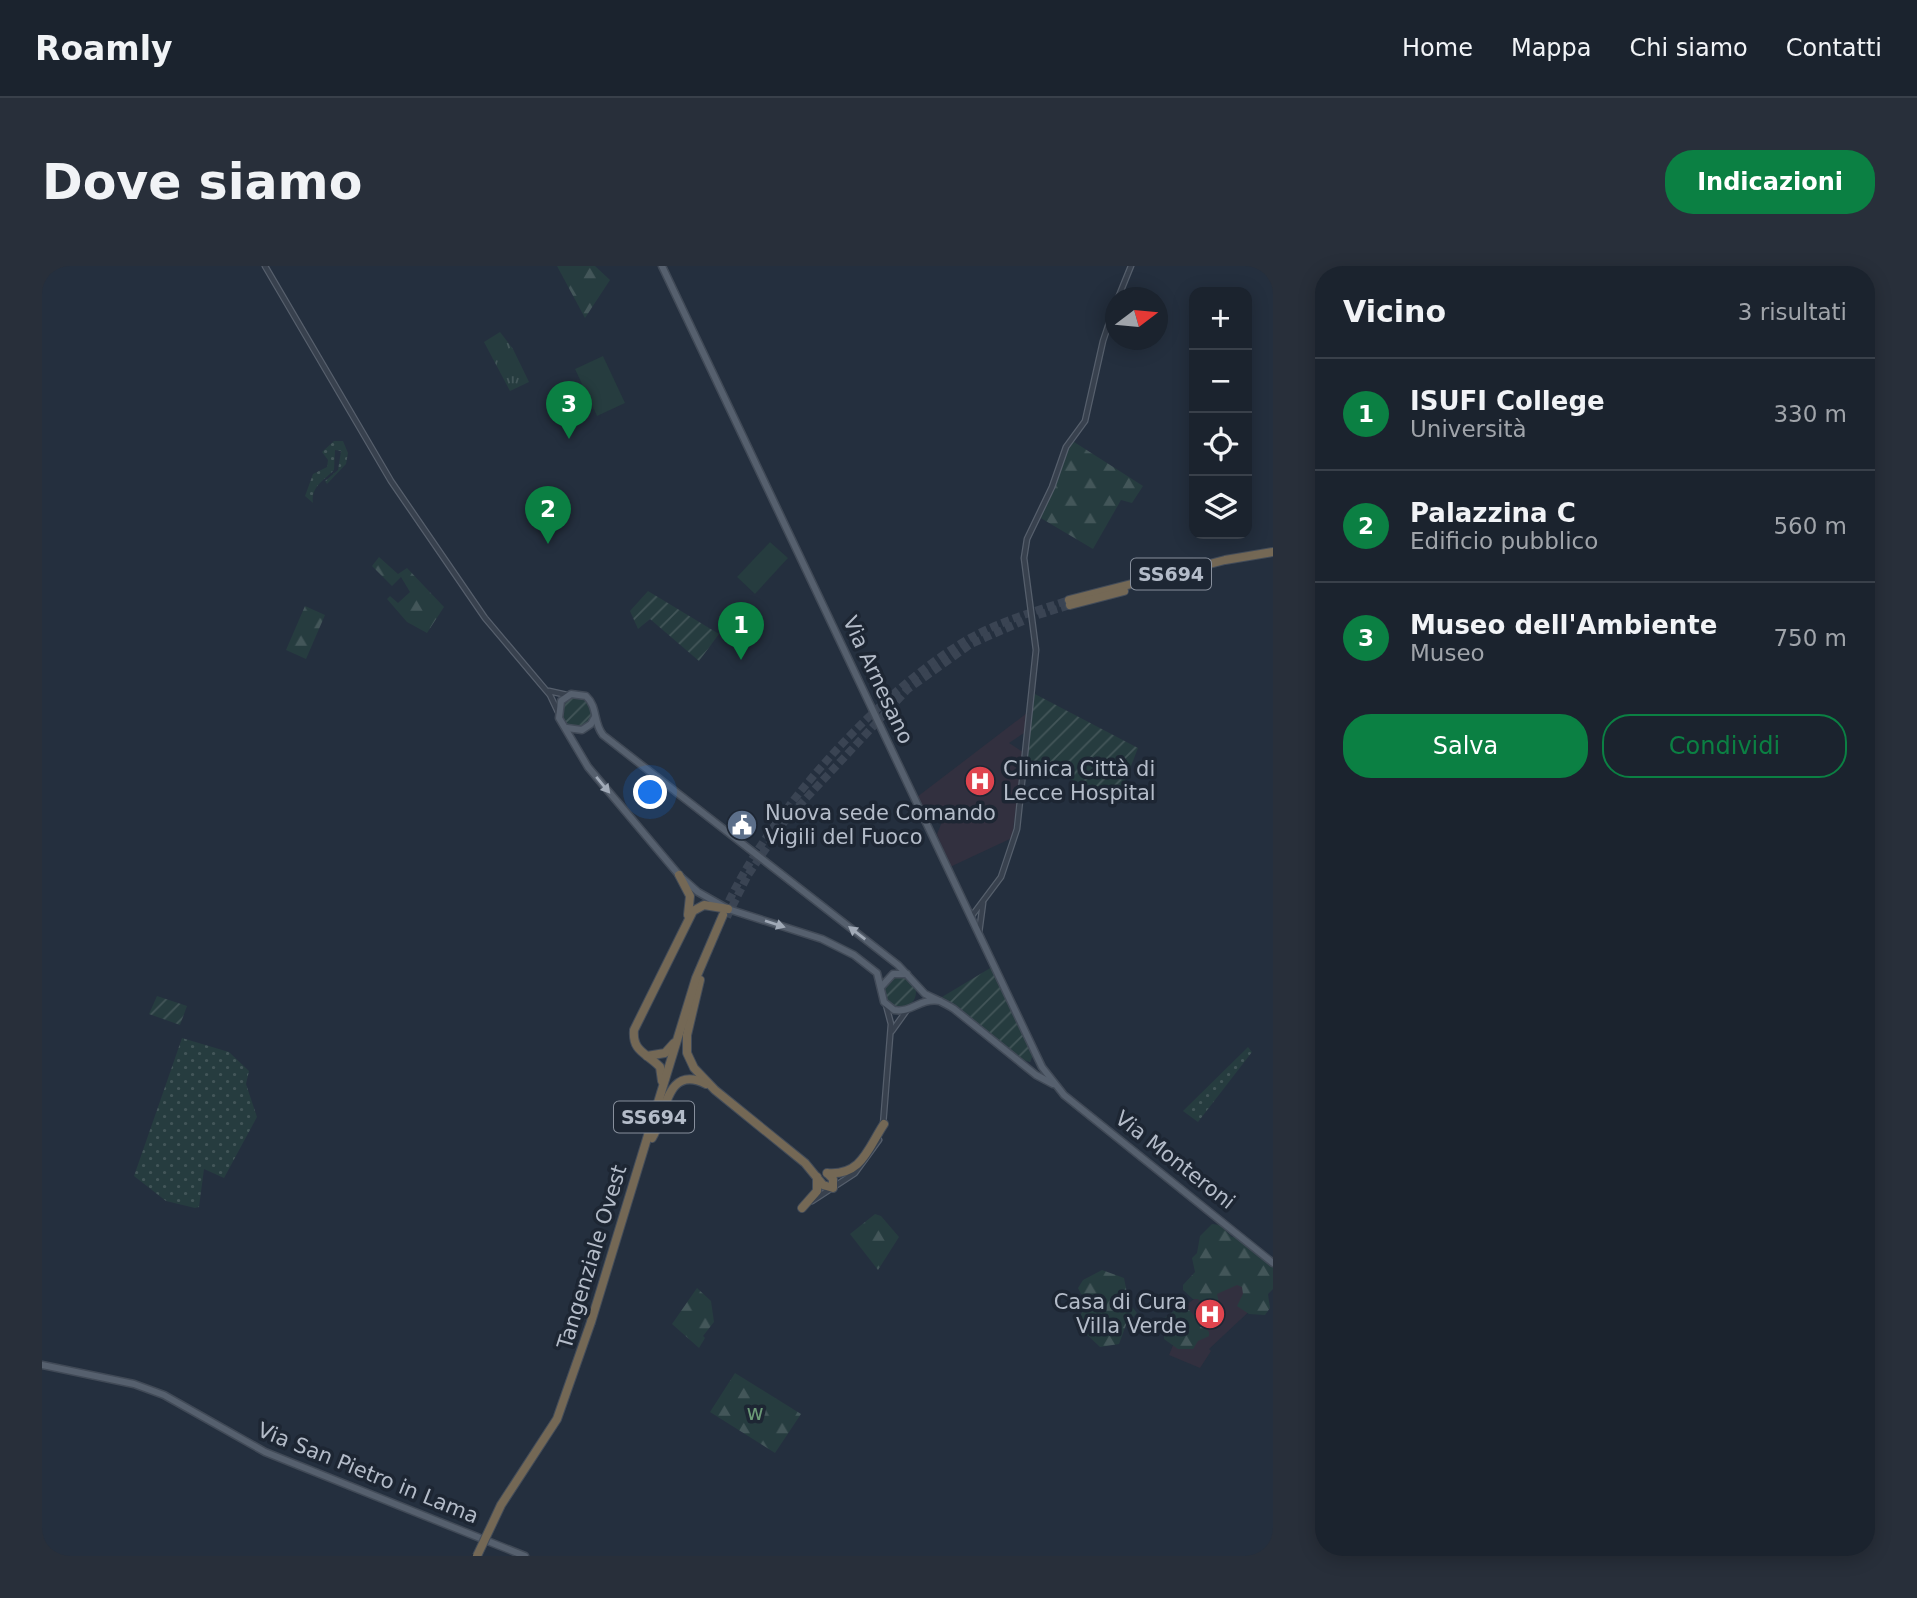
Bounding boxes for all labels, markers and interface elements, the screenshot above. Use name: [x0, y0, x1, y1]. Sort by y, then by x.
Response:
text: Roamly: [35, 29, 173, 68]
text: Home: [1402, 34, 1473, 62]
text: Mappa: [1511, 34, 1592, 62]
text: Chi siamo: [1630, 34, 1748, 62]
text: Contatti: [1786, 34, 1882, 62]
button: Indicazioni: [1665, 150, 1875, 214]
text: Dove siamo: [42, 154, 362, 211]
north arrow: [1105, 287, 1168, 350]
map controls: [1189, 287, 1252, 539]
button: +: [1189, 287, 1252, 350]
text: Vicino: [1343, 294, 1446, 329]
text: 3 risultati: [1738, 299, 1847, 325]
button: −: [1189, 350, 1252, 413]
pin: 3: [546, 381, 592, 439]
text: ISUFI College: [1410, 386, 1605, 416]
text: 1: [1358, 401, 1374, 427]
text: 330 m: [1773, 401, 1847, 427]
button: locate: [1189, 413, 1252, 476]
text: Università: [1410, 416, 1527, 442]
button: layers: [1189, 476, 1252, 539]
pin: 2: [525, 486, 571, 544]
text: Palazzina C: [1410, 498, 1576, 528]
text: 2: [1358, 513, 1374, 539]
text: 560 m: [1773, 513, 1847, 539]
text: Edificio pubblico: [1410, 528, 1598, 554]
road number: SS694: [1131, 558, 1211, 590]
pin: 1: [718, 602, 764, 660]
text: Museo dell'Ambiente: [1410, 610, 1717, 640]
street label: Via Arnesano: [838, 612, 918, 748]
text: 3: [1358, 625, 1374, 651]
text: 750 m: [1773, 625, 1847, 651]
text: Museo: [1410, 640, 1485, 666]
button: Salva: [1343, 714, 1588, 778]
button: Condividi: [1602, 714, 1847, 778]
place label: Clinica Città di Lecce Hospital: [1003, 757, 1156, 805]
hospital icon: Clinica Città di Lecce Hospital: [963, 764, 997, 798]
your location: [633, 775, 667, 809]
one-way arrow: [595, 776, 610, 793]
place label: Nuova sede Comando Vigili del Fuoco: [765, 801, 996, 849]
public building icon: Nuova sede Comando Vigili del Fuoco: [725, 808, 759, 842]
one-way arrow: [764, 919, 785, 929]
one-way arrow: [848, 927, 866, 941]
road number: SS694: [614, 1102, 694, 1132]
street label: Via Monteroni: [1111, 1106, 1239, 1214]
street label: Tangenziale Ovest: [552, 1162, 631, 1353]
place label: Casa di Cura Villa Verde: [1054, 1290, 1187, 1338]
hospital icon: Casa di Cura Villa Verde: [1193, 1297, 1227, 1331]
park label: w: [746, 1401, 764, 1425]
street label: Via San Pietro in Lama: [254, 1418, 482, 1528]

